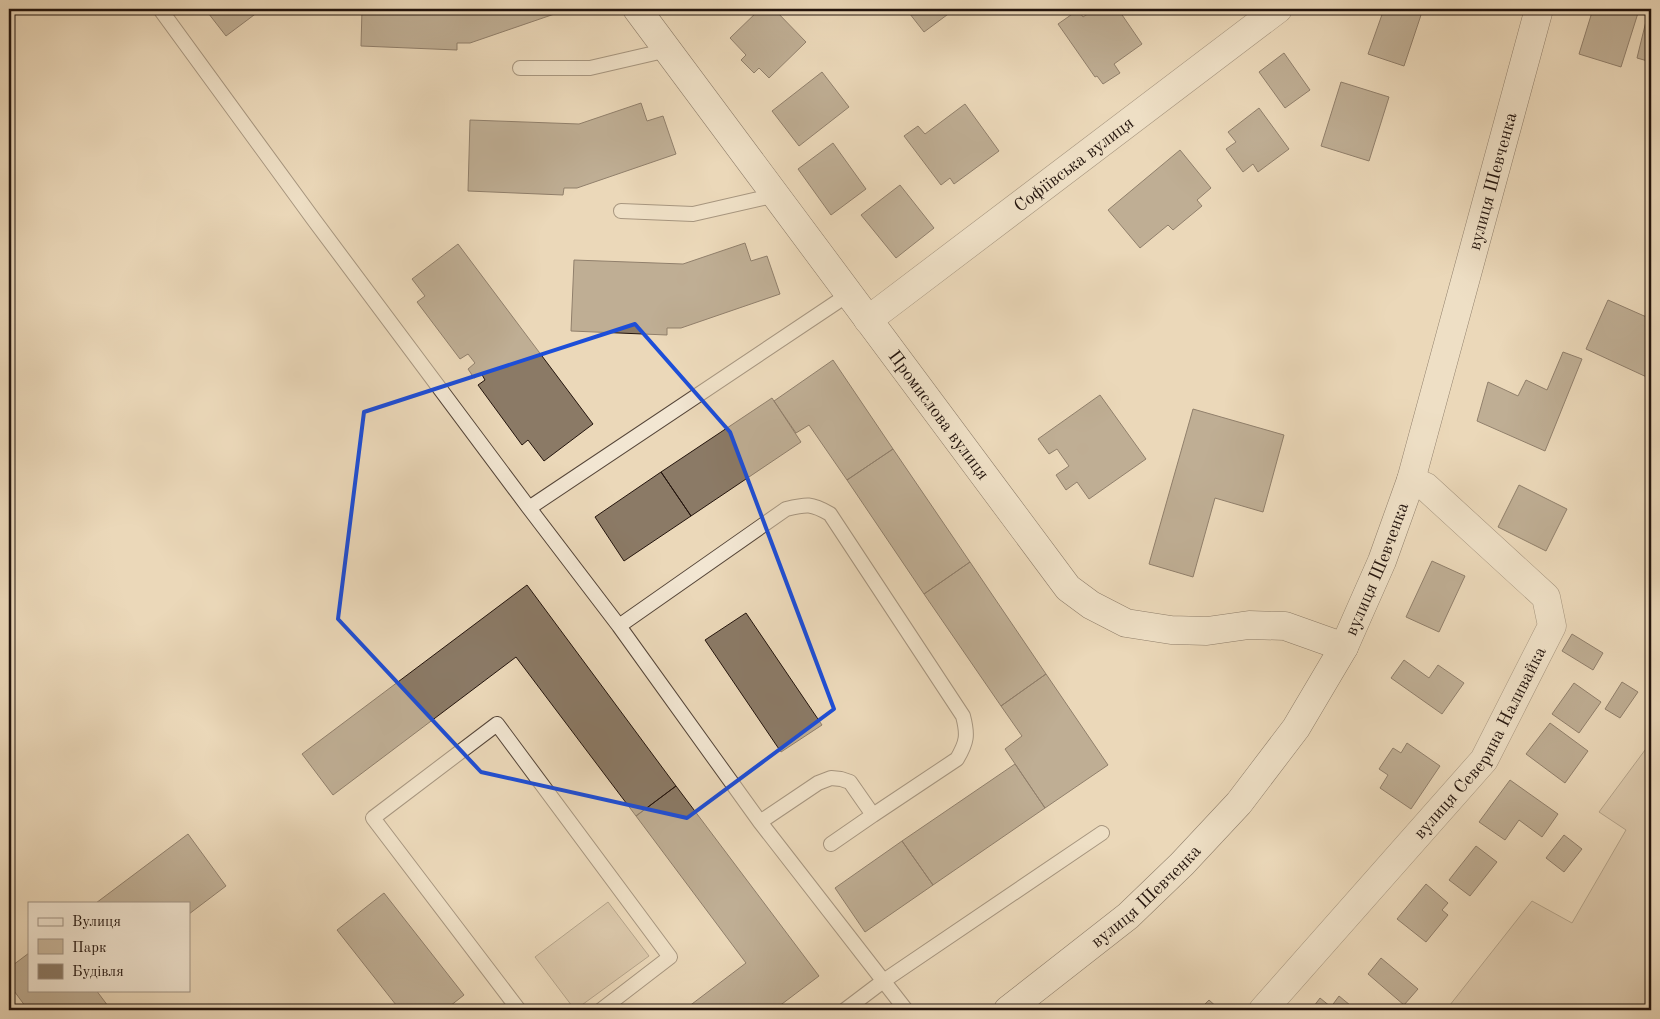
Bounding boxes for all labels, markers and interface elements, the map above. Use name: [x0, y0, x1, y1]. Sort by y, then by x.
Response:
street label: вулиця Шевченка: [1466, 110, 1521, 252]
street label: Софіївська вулиця: [1011, 114, 1137, 216]
street label: Промислова вулиця: [884, 347, 992, 484]
street label: вулиця Шевченка: [1342, 500, 1412, 639]
street label: вулиця Северина Наливайка: [1411, 644, 1550, 843]
street label: вулиця Шевченка: [1088, 842, 1205, 951]
legend: [28, 902, 190, 992]
text: Вулиця: [72, 915, 121, 930]
text: Парк: [72, 941, 107, 956]
text: Будівля: [72, 965, 124, 980]

